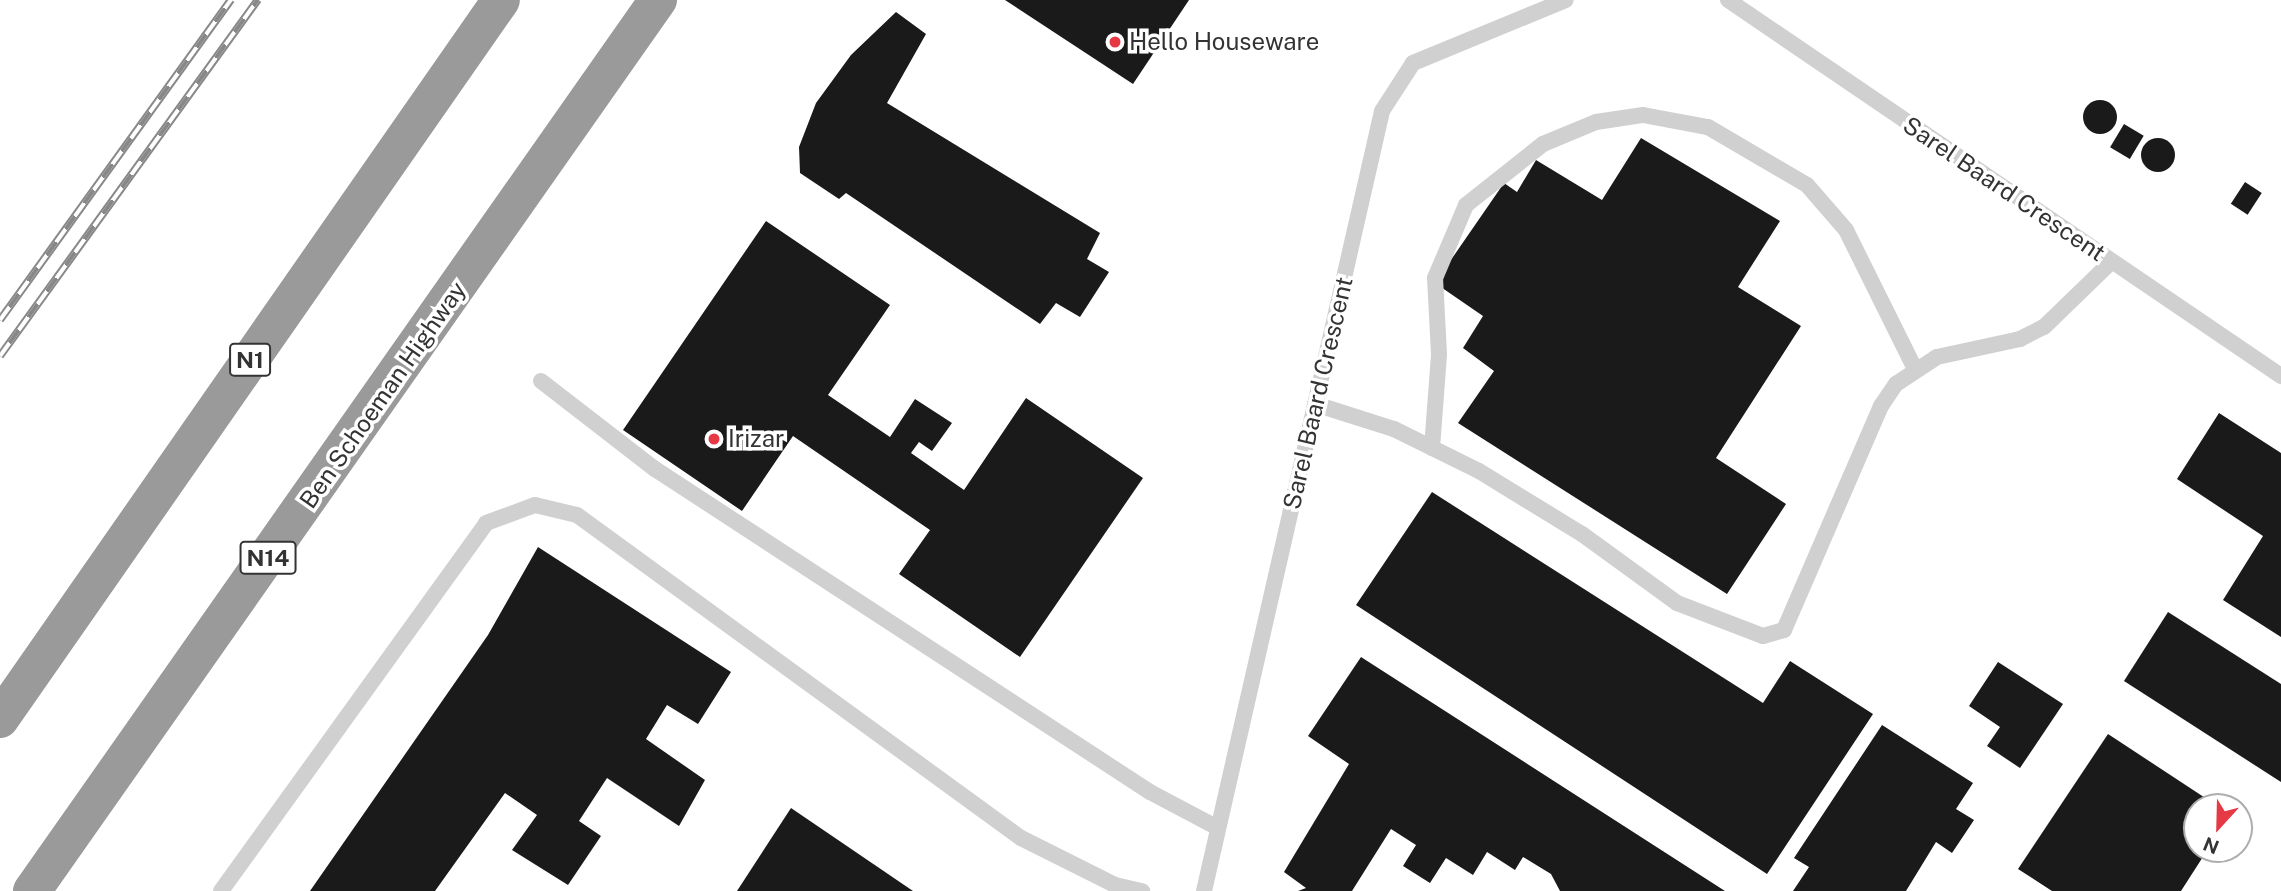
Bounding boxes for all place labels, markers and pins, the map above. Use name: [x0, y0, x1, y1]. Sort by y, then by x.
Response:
place label: Hello Houseware: [1129, 28, 1320, 56]
marker: Hello Houseware: [1107, 34, 1123, 50]
place label: Irizar: [728, 425, 784, 453]
marker: Irizar: [706, 431, 722, 447]

